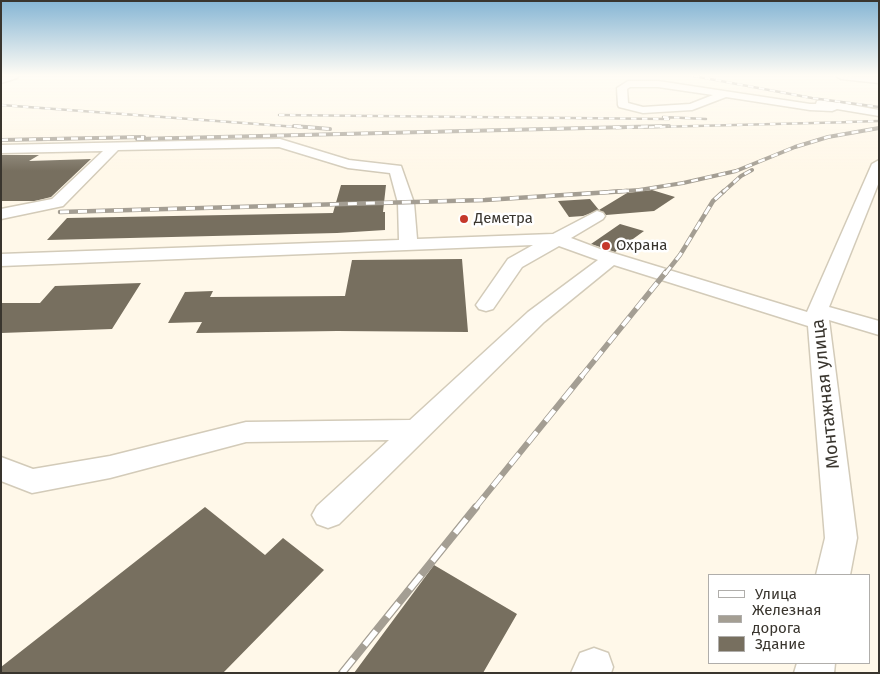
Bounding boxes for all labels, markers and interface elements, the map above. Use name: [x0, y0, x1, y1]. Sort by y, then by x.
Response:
place label: Деметра: [474, 210, 533, 228]
marker: Деметра: [458, 213, 470, 225]
place label: Охрана: [616, 237, 667, 255]
marker: Охрана: [600, 240, 612, 252]
street label: Монтажная улица: [807, 318, 845, 470]
legend: [708, 574, 870, 664]
text: Улица: [755, 585, 797, 603]
text: Железная дорога: [752, 601, 821, 637]
text: Здание: [755, 635, 805, 653]

